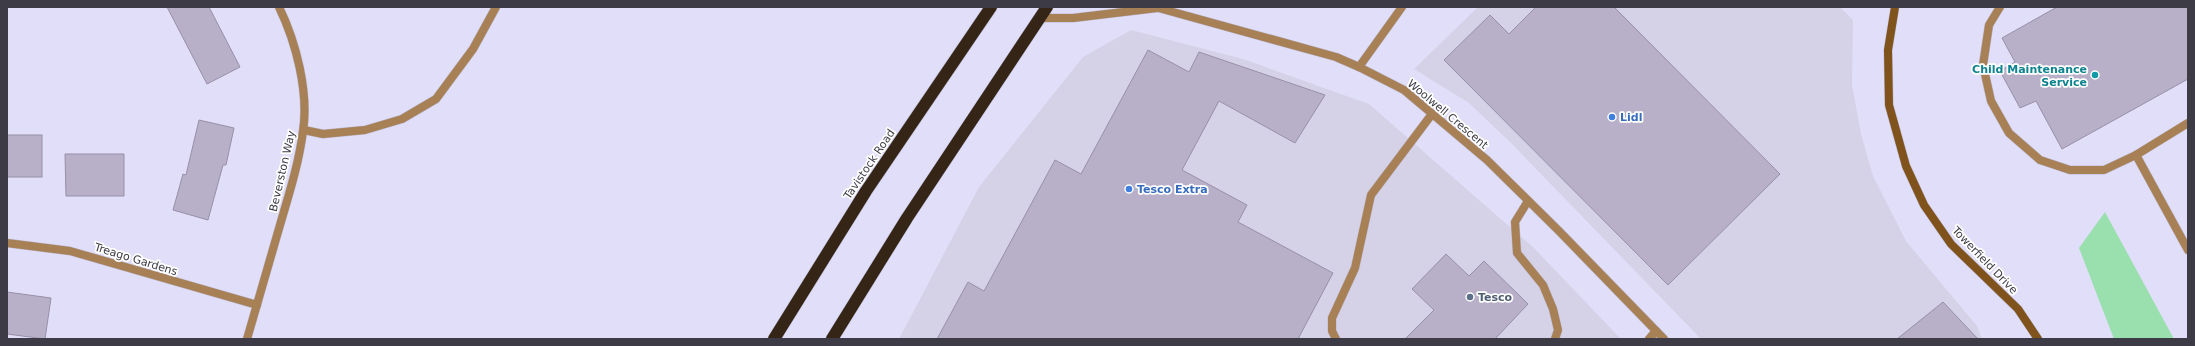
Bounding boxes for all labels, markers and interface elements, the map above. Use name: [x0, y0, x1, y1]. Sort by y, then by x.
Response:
place label: Child Maintenance Service: [1972, 63, 2087, 89]
marker: Child Maintenance Service: [2090, 70, 2100, 80]
street label: Woolwell Crescent: [1405, 77, 1491, 152]
place label: Lidl: [1620, 111, 1642, 124]
marker: Lidl: [1607, 112, 1617, 122]
street label: Tavistock Road: [841, 127, 898, 203]
street label: Beverston Way: [267, 129, 298, 213]
place label: Tesco Extra: [1137, 183, 1208, 196]
marker: Tesco Extra: [1124, 184, 1134, 194]
street label: Towerfield Drive: [1949, 223, 2020, 297]
street label: Treago Gardens: [92, 240, 179, 278]
place label: Tesco: [1478, 291, 1513, 304]
marker: Tesco: [1465, 292, 1475, 302]

